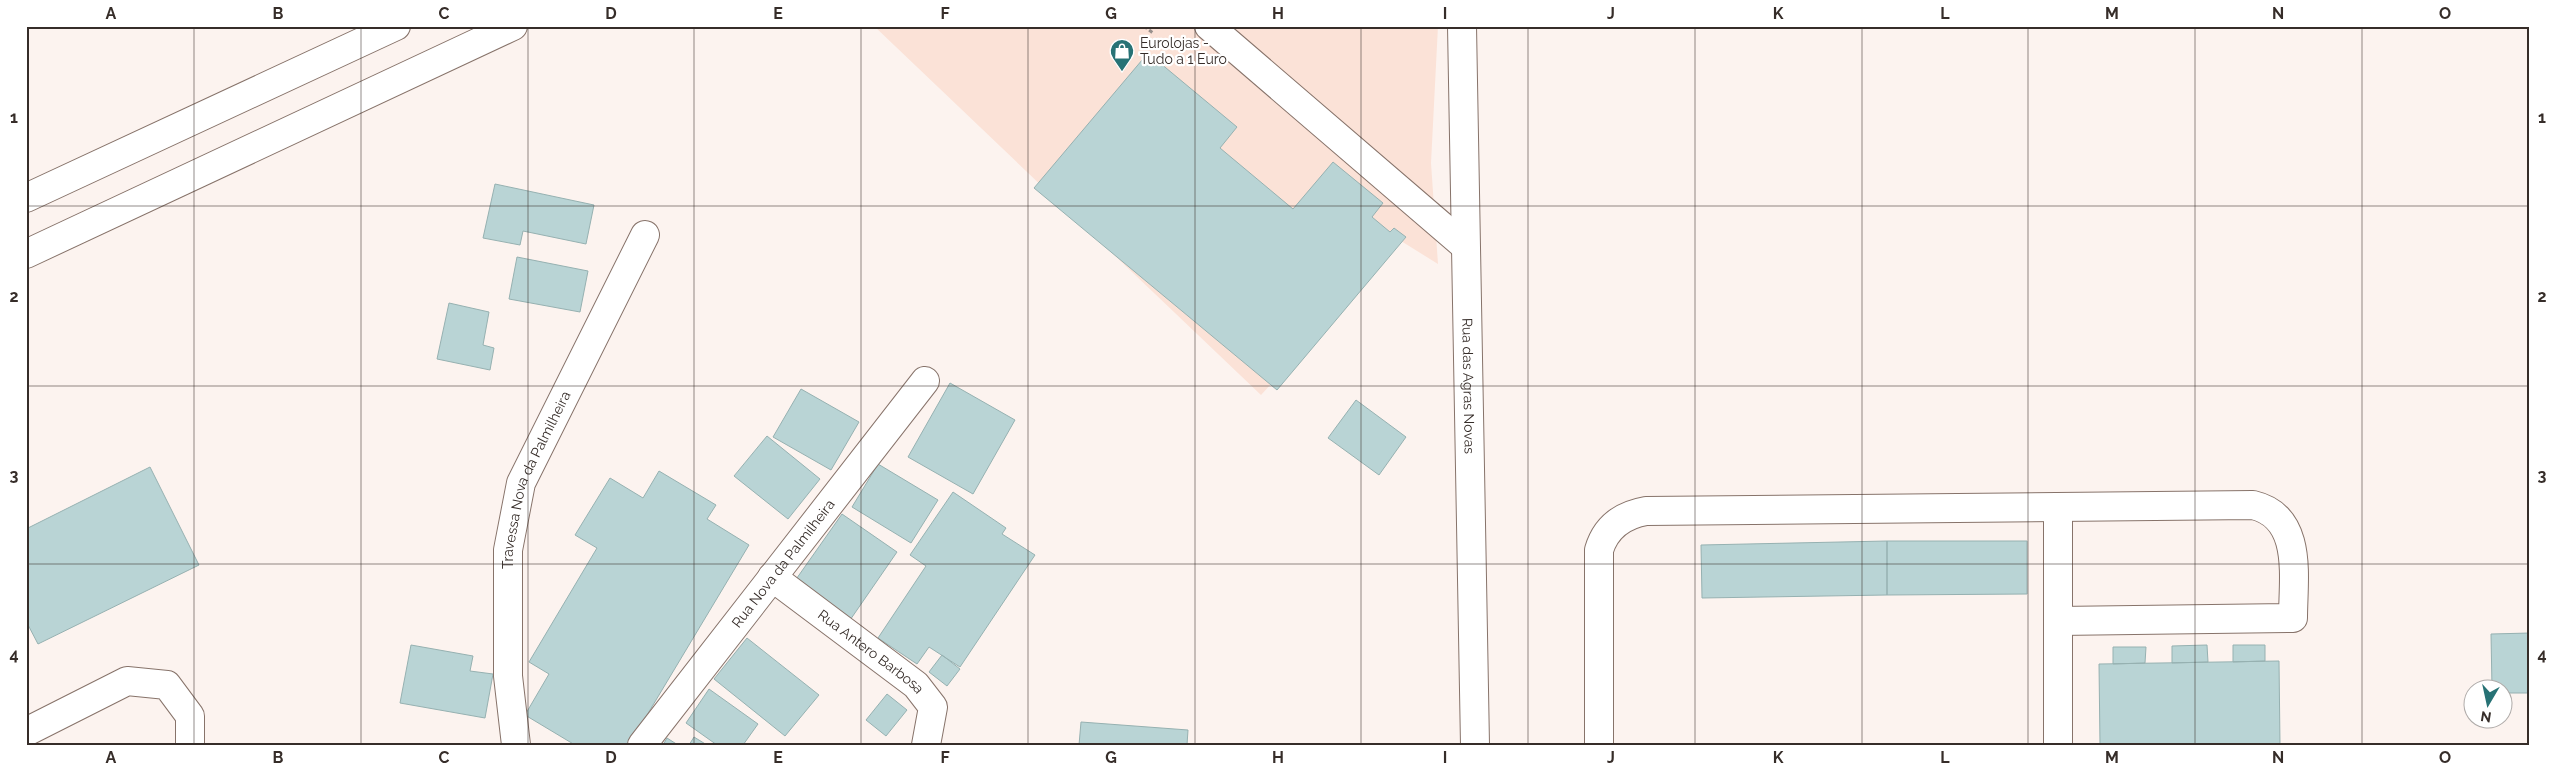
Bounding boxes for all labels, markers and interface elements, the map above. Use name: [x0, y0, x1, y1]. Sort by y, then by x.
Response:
text: A: [106, 4, 117, 23]
text: B: [273, 4, 284, 23]
text: C: [439, 4, 450, 23]
text: D: [605, 4, 617, 23]
text: E: [773, 4, 783, 23]
text: F: [940, 4, 950, 23]
text: G: [1105, 4, 1117, 23]
text: H: [1272, 4, 1284, 23]
text: I: [1443, 4, 1447, 23]
text: J: [1607, 4, 1615, 23]
text: K: [1773, 4, 1784, 23]
text: L: [1940, 4, 1950, 23]
text: M: [2105, 4, 2119, 23]
text: N: [2272, 4, 2284, 23]
text: O: [2439, 4, 2451, 23]
place label: Eurolojas - Tudo a 1 Euro: [1140, 35, 1227, 67]
shop icon: Eurolojas - Tudo a 1 Euro: [1109, 38, 1135, 72]
text: 1: [10, 108, 18, 127]
text: 1: [2538, 108, 2546, 127]
text: 2: [9, 287, 19, 306]
text: 2: [2537, 287, 2547, 306]
street label: Rua das Agras Novas: [1459, 318, 1478, 454]
street label: Travessa Nova da Palmilheira: [500, 388, 574, 569]
text: 3: [10, 466, 19, 485]
text: 3: [2538, 466, 2547, 485]
street label: Rua Nova da Palmilheira: [728, 496, 838, 631]
street label: Rua Antero Barbosa: [815, 606, 927, 696]
text: 4: [9, 645, 19, 664]
text: 4: [2537, 645, 2547, 664]
north arrow: [2464, 678, 2514, 728]
text: N: [2479, 708, 2492, 726]
text: A: [106, 748, 117, 767]
text: B: [273, 748, 284, 767]
text: C: [439, 748, 450, 767]
text: D: [605, 748, 617, 767]
text: E: [773, 748, 783, 767]
text: F: [940, 748, 950, 767]
text: G: [1105, 748, 1117, 767]
text: H: [1272, 748, 1284, 767]
text: I: [1443, 748, 1447, 767]
text: J: [1607, 748, 1615, 767]
text: K: [1773, 748, 1784, 767]
text: L: [1940, 748, 1950, 767]
text: M: [2105, 748, 2119, 767]
text: N: [2272, 748, 2284, 767]
text: O: [2439, 748, 2451, 767]

